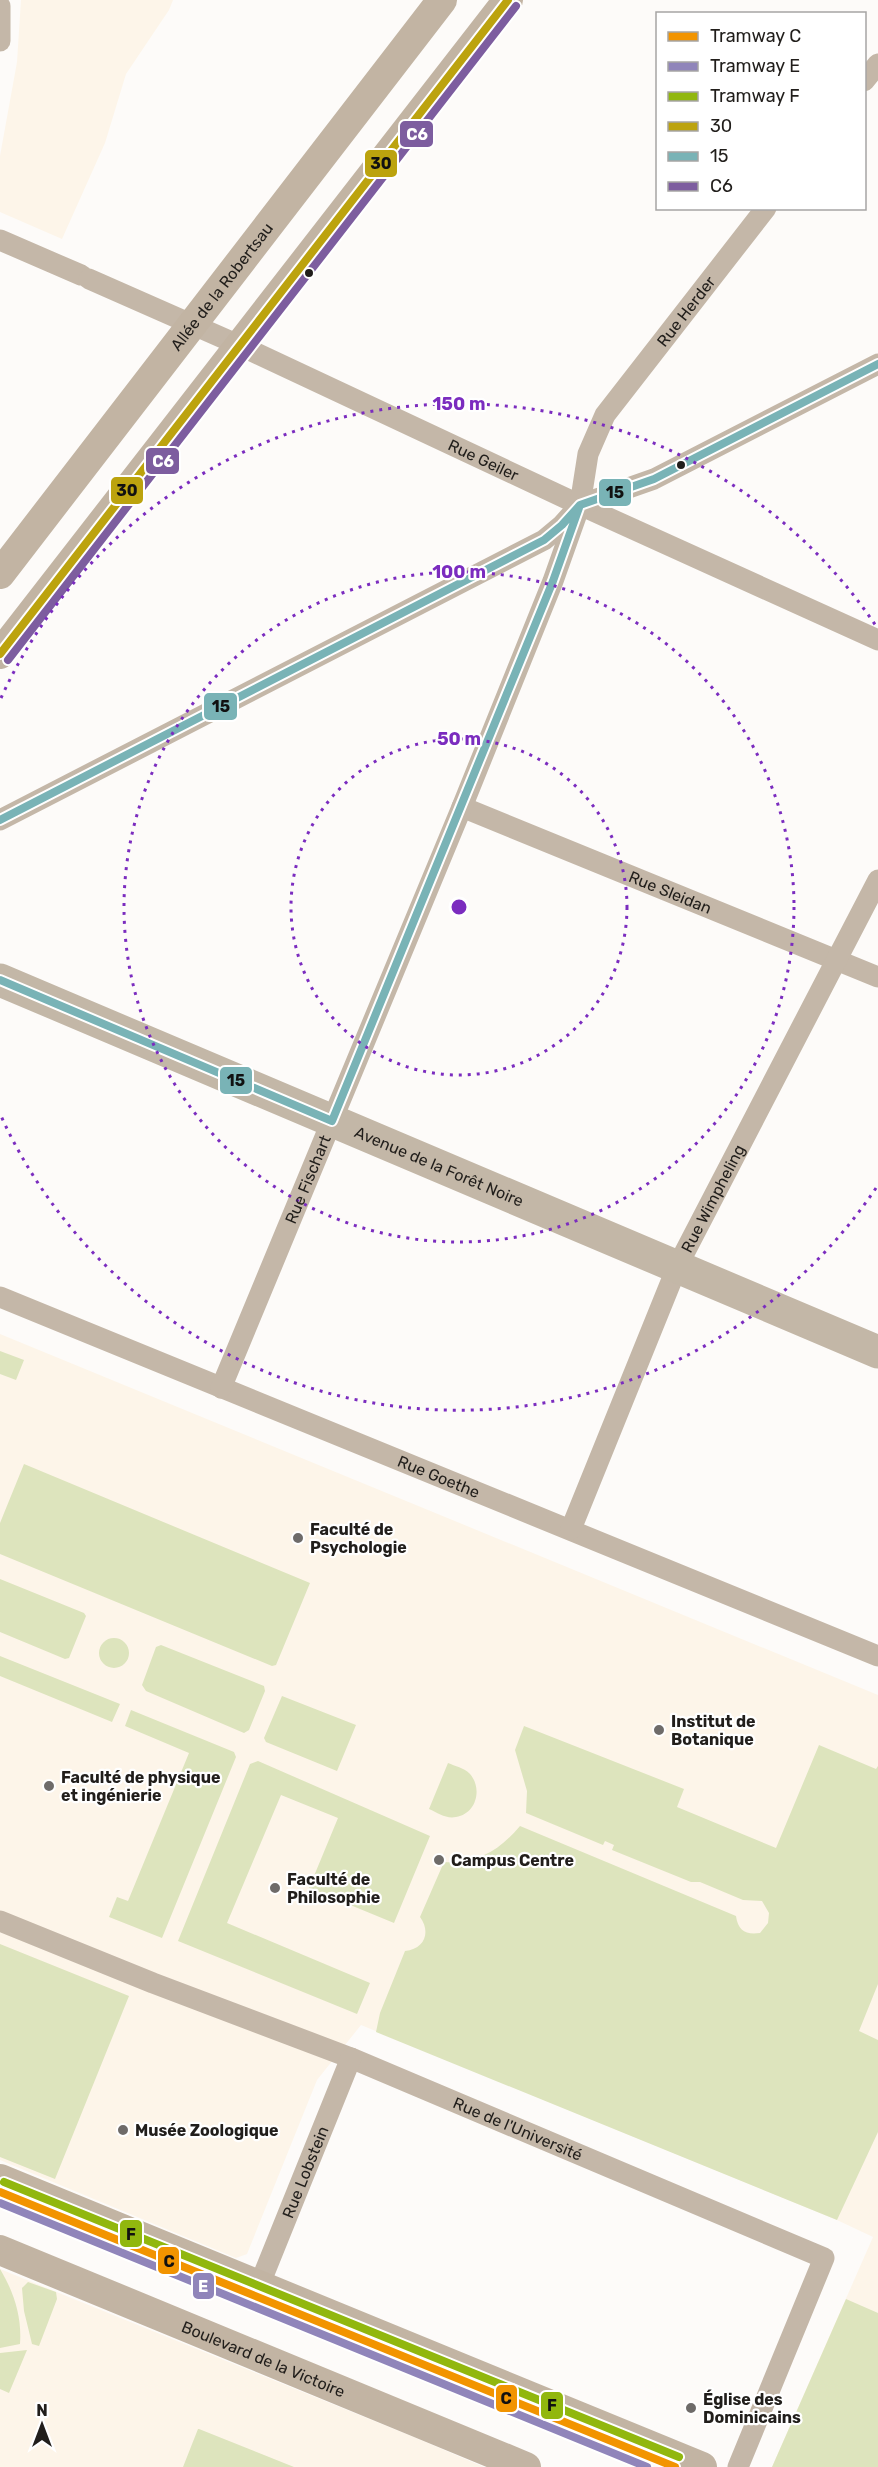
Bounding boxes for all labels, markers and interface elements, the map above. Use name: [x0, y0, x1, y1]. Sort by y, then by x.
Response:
legend: [656, 12, 866, 210]
text: Tramway C: [710, 25, 801, 47]
text: Tramway E: [710, 55, 800, 77]
text: Tramway F: [710, 85, 800, 107]
text: 30: [710, 115, 732, 137]
line badge: C6: [399, 120, 434, 148]
text: C6: [406, 125, 428, 144]
text: 15: [710, 145, 728, 167]
line badge: 30: [364, 149, 398, 178]
text: 30: [370, 154, 392, 173]
text: C6: [710, 175, 733, 197]
street label: Allée de la Robertsau: [167, 219, 277, 355]
unlabelled marker: [303, 267, 315, 279]
street label: Rue Herder: [653, 273, 719, 350]
text: 150 m: [432, 393, 486, 415]
street label: Rue Geiler: [445, 436, 522, 485]
line badge: C6: [145, 447, 180, 475]
text: C6: [152, 452, 174, 471]
unlabelled marker: [675, 459, 687, 471]
line badge: 30: [110, 476, 144, 505]
line badge: 15: [598, 478, 632, 507]
text: 30: [116, 481, 138, 500]
text: 15: [606, 483, 624, 502]
text: 100 m: [432, 561, 486, 583]
line badge: 15: [203, 692, 238, 721]
text: 15: [212, 697, 230, 716]
text: 50 m: [437, 728, 481, 750]
street label: Rue Sleidan: [626, 867, 714, 918]
centre of rings: [449, 897, 469, 917]
line badge: 15: [219, 1066, 253, 1095]
text: 15: [227, 1071, 245, 1090]
street label: Avenue de la Forêt Noire: [352, 1122, 526, 1211]
street label: Rue Fischart: [281, 1132, 335, 1227]
street label: Rue Wimpheling: [677, 1141, 749, 1256]
street label: Rue Goethe: [395, 1452, 482, 1502]
place label: Faculté de Psychologie: [310, 1520, 407, 1557]
marker: Faculté de Psychologie: [291, 1531, 305, 1545]
place label: Institut de Botanique: [671, 1712, 756, 1749]
marker: Institut de Botanique: [652, 1723, 666, 1737]
place label: Faculté de physique et ingénierie: [61, 1768, 220, 1805]
marker: Faculté de physique et ingénierie: [42, 1779, 56, 1793]
place label: Campus Centre: [451, 1851, 574, 1870]
marker: Campus Centre: [432, 1853, 446, 1867]
place label: Faculté de Philosophie: [287, 1870, 380, 1907]
marker: Faculté de Philosophie: [268, 1881, 282, 1895]
street label: Rue de l'Université: [450, 2093, 585, 2165]
place label: Musée Zoologique: [135, 2121, 279, 2140]
marker: Musée Zoologique: [116, 2123, 130, 2137]
street label: Rue Lobstein: [278, 2123, 333, 2221]
line badge: F: [119, 2219, 143, 2248]
text: F: [126, 2225, 136, 2244]
line badge: C: [157, 2246, 180, 2275]
text: C: [163, 2252, 175, 2271]
line badge: E: [192, 2272, 215, 2300]
text: E: [198, 2277, 208, 2296]
street label: Boulevard de la Victoire: [179, 2317, 348, 2401]
line badge: C: [495, 2384, 518, 2413]
text: C: [500, 2389, 512, 2408]
place label: Église des Dominicains: [703, 2389, 801, 2427]
line badge: F: [540, 2391, 564, 2420]
north arrow: [12, 2395, 72, 2455]
text: F: [547, 2396, 557, 2415]
text: N: [36, 2401, 48, 2420]
marker: Église des Dominicains: [684, 2401, 698, 2415]

